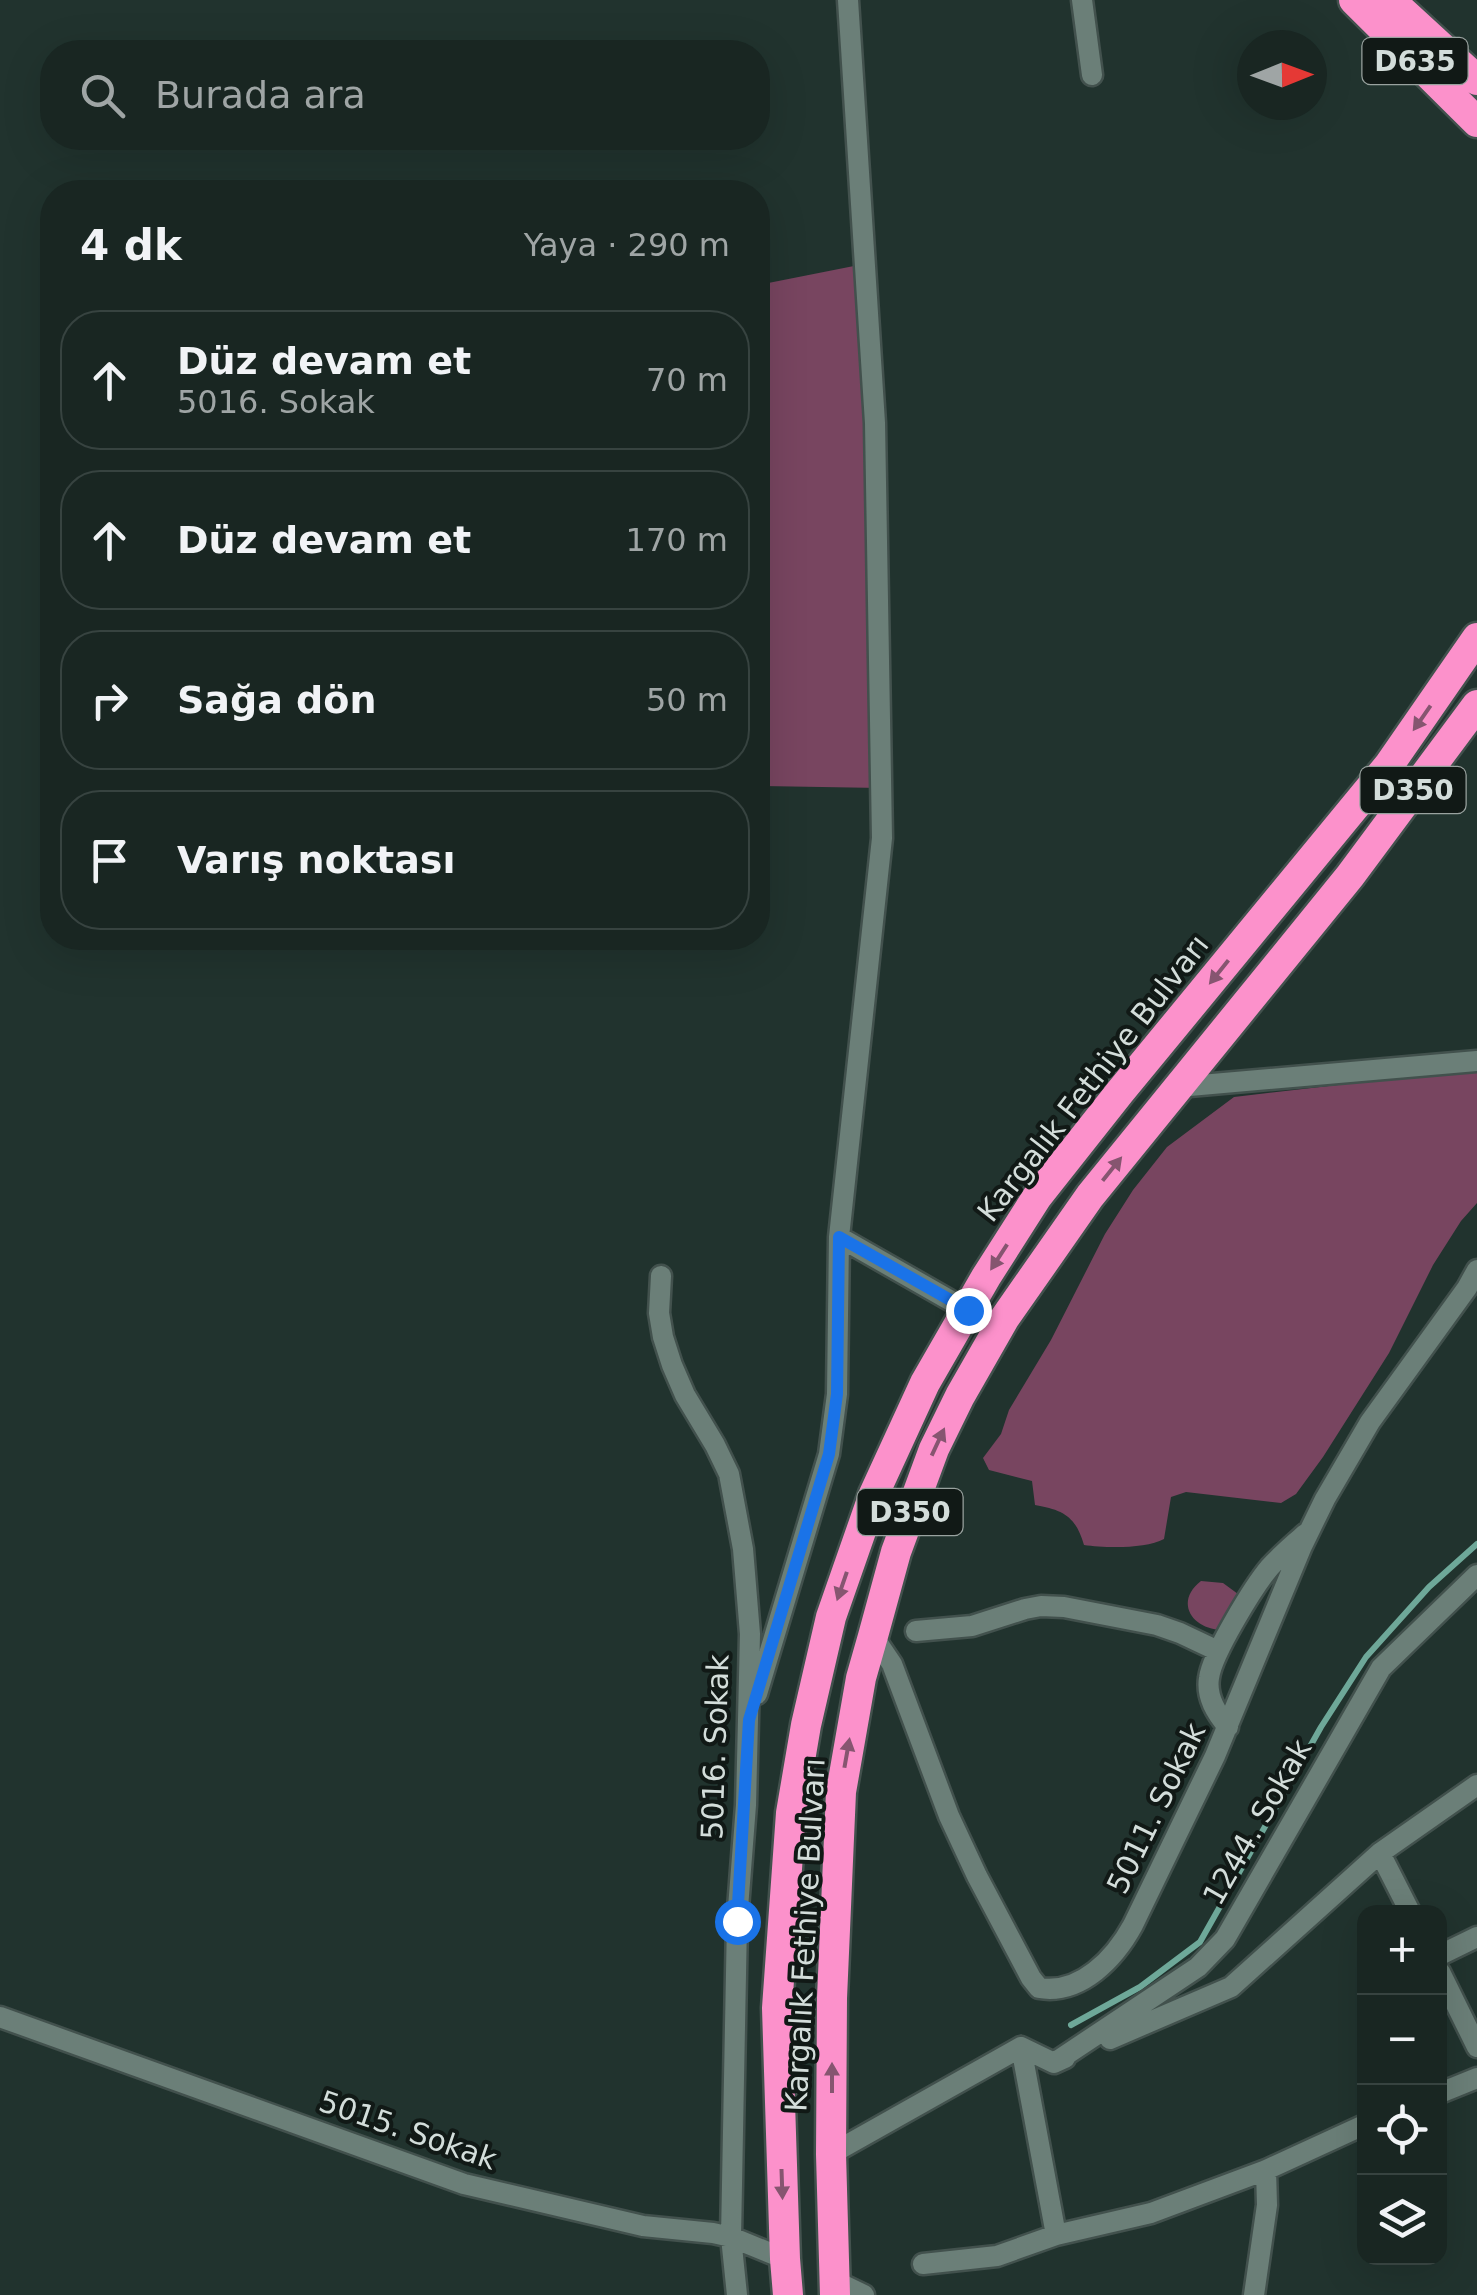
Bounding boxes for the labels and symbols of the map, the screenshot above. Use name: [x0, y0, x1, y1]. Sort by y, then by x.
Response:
north arrow: [1237, 30, 1327, 120]
road number: D635: [1362, 38, 1468, 84]
one-way arrow: [1413, 705, 1432, 732]
road number: D350: [1360, 767, 1466, 813]
street label: Kargalık Fethiye Bulvarı: [970, 928, 1216, 1228]
one-way arrow: [1209, 959, 1230, 984]
one-way arrow: [1101, 1156, 1122, 1181]
one-way arrow: [990, 1243, 1009, 1270]
route end: [946, 1288, 992, 1334]
one-way arrow: [930, 1427, 946, 1457]
road number: D350: [858, 1489, 962, 1535]
one-way arrow: [833, 1571, 848, 1601]
street label: 5016. Sokak: [694, 1653, 736, 1840]
street label: 5011. Sokak: [1100, 1716, 1213, 1899]
street label: 1244. Sokak: [1195, 1732, 1319, 1911]
one-way arrow: [840, 1737, 855, 1769]
street label: Kargalık Fethiye Bulvarı: [778, 1757, 832, 2113]
route start: [715, 1899, 761, 1945]
one-way arrow: [824, 2061, 840, 2093]
street label: 5015. Sokak: [315, 2083, 502, 2177]
one-way arrow: [775, 2169, 791, 2201]

